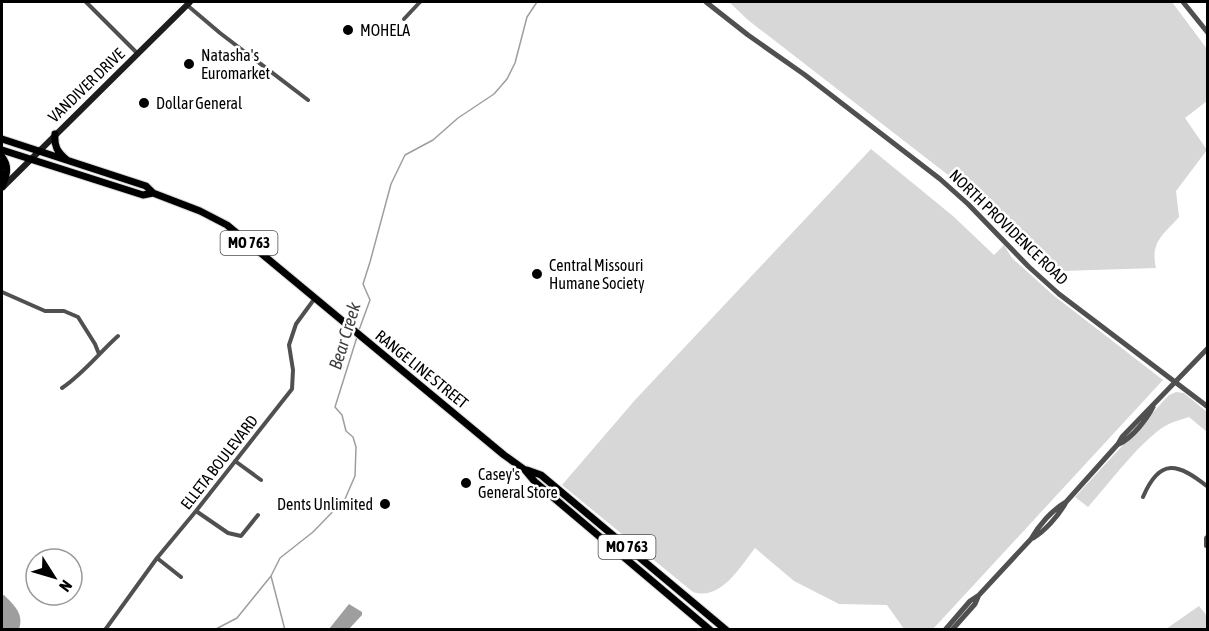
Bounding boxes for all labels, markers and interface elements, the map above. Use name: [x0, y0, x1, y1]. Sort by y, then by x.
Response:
place label: MOHELA: [360, 21, 410, 39]
marker: MOHELA: [341, 23, 355, 37]
street label: VANDIVER DRIVE: [44, 44, 128, 126]
place label: Natasha's Euromarket: [201, 46, 270, 82]
marker: Natasha's Euromarket: [182, 57, 196, 71]
place label: Dollar General: [156, 94, 243, 112]
marker: Dollar General: [137, 96, 151, 110]
street label: NORTH PROVIDENCE ROAD: [946, 166, 1072, 288]
road number: MO 763: [220, 231, 278, 255]
place label: Central Missouri Humane Society: [549, 256, 645, 293]
marker: Central Missouri Humane Society: [530, 267, 544, 281]
water label: Bear Creek: [324, 299, 365, 372]
street label: RANGE LINE STREET: [372, 326, 472, 412]
street label: ELLETA BOULEVARD: [177, 411, 261, 513]
place label: Casey's General Store: [478, 465, 558, 501]
marker: Casey's General Store: [459, 476, 473, 490]
place label: Dents Unlimited: [277, 495, 373, 513]
marker: Dents Unlimited: [378, 497, 392, 511]
road number: MO 763: [598, 535, 656, 559]
north arrow: [24, 547, 84, 607]
text: N: [56, 577, 76, 595]

